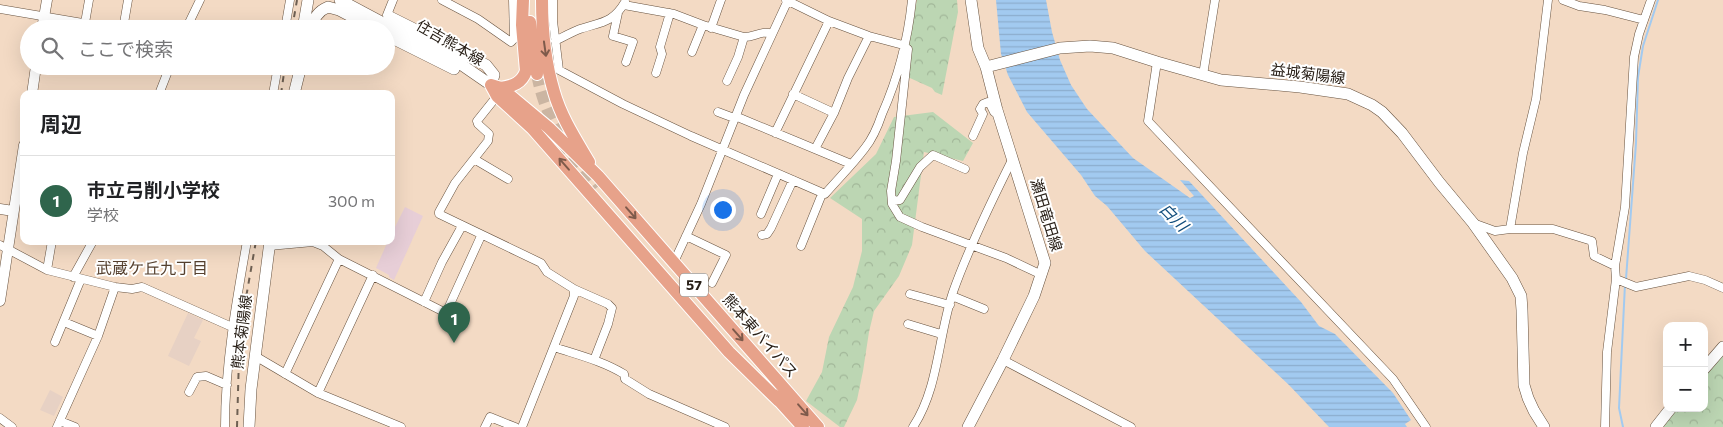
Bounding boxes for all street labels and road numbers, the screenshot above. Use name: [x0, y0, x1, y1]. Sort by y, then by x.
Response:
street label: 住吉熊本線: [414, 16, 487, 69]
street label: 益城菊陽線: [1270, 60, 1346, 87]
street label: 瀬田竜田線: [1027, 176, 1067, 253]
road number: 57: [680, 274, 708, 296]
street label: 熊本東バイパス: [720, 290, 802, 381]
street label: 熊本菊陽線: [228, 294, 255, 370]

